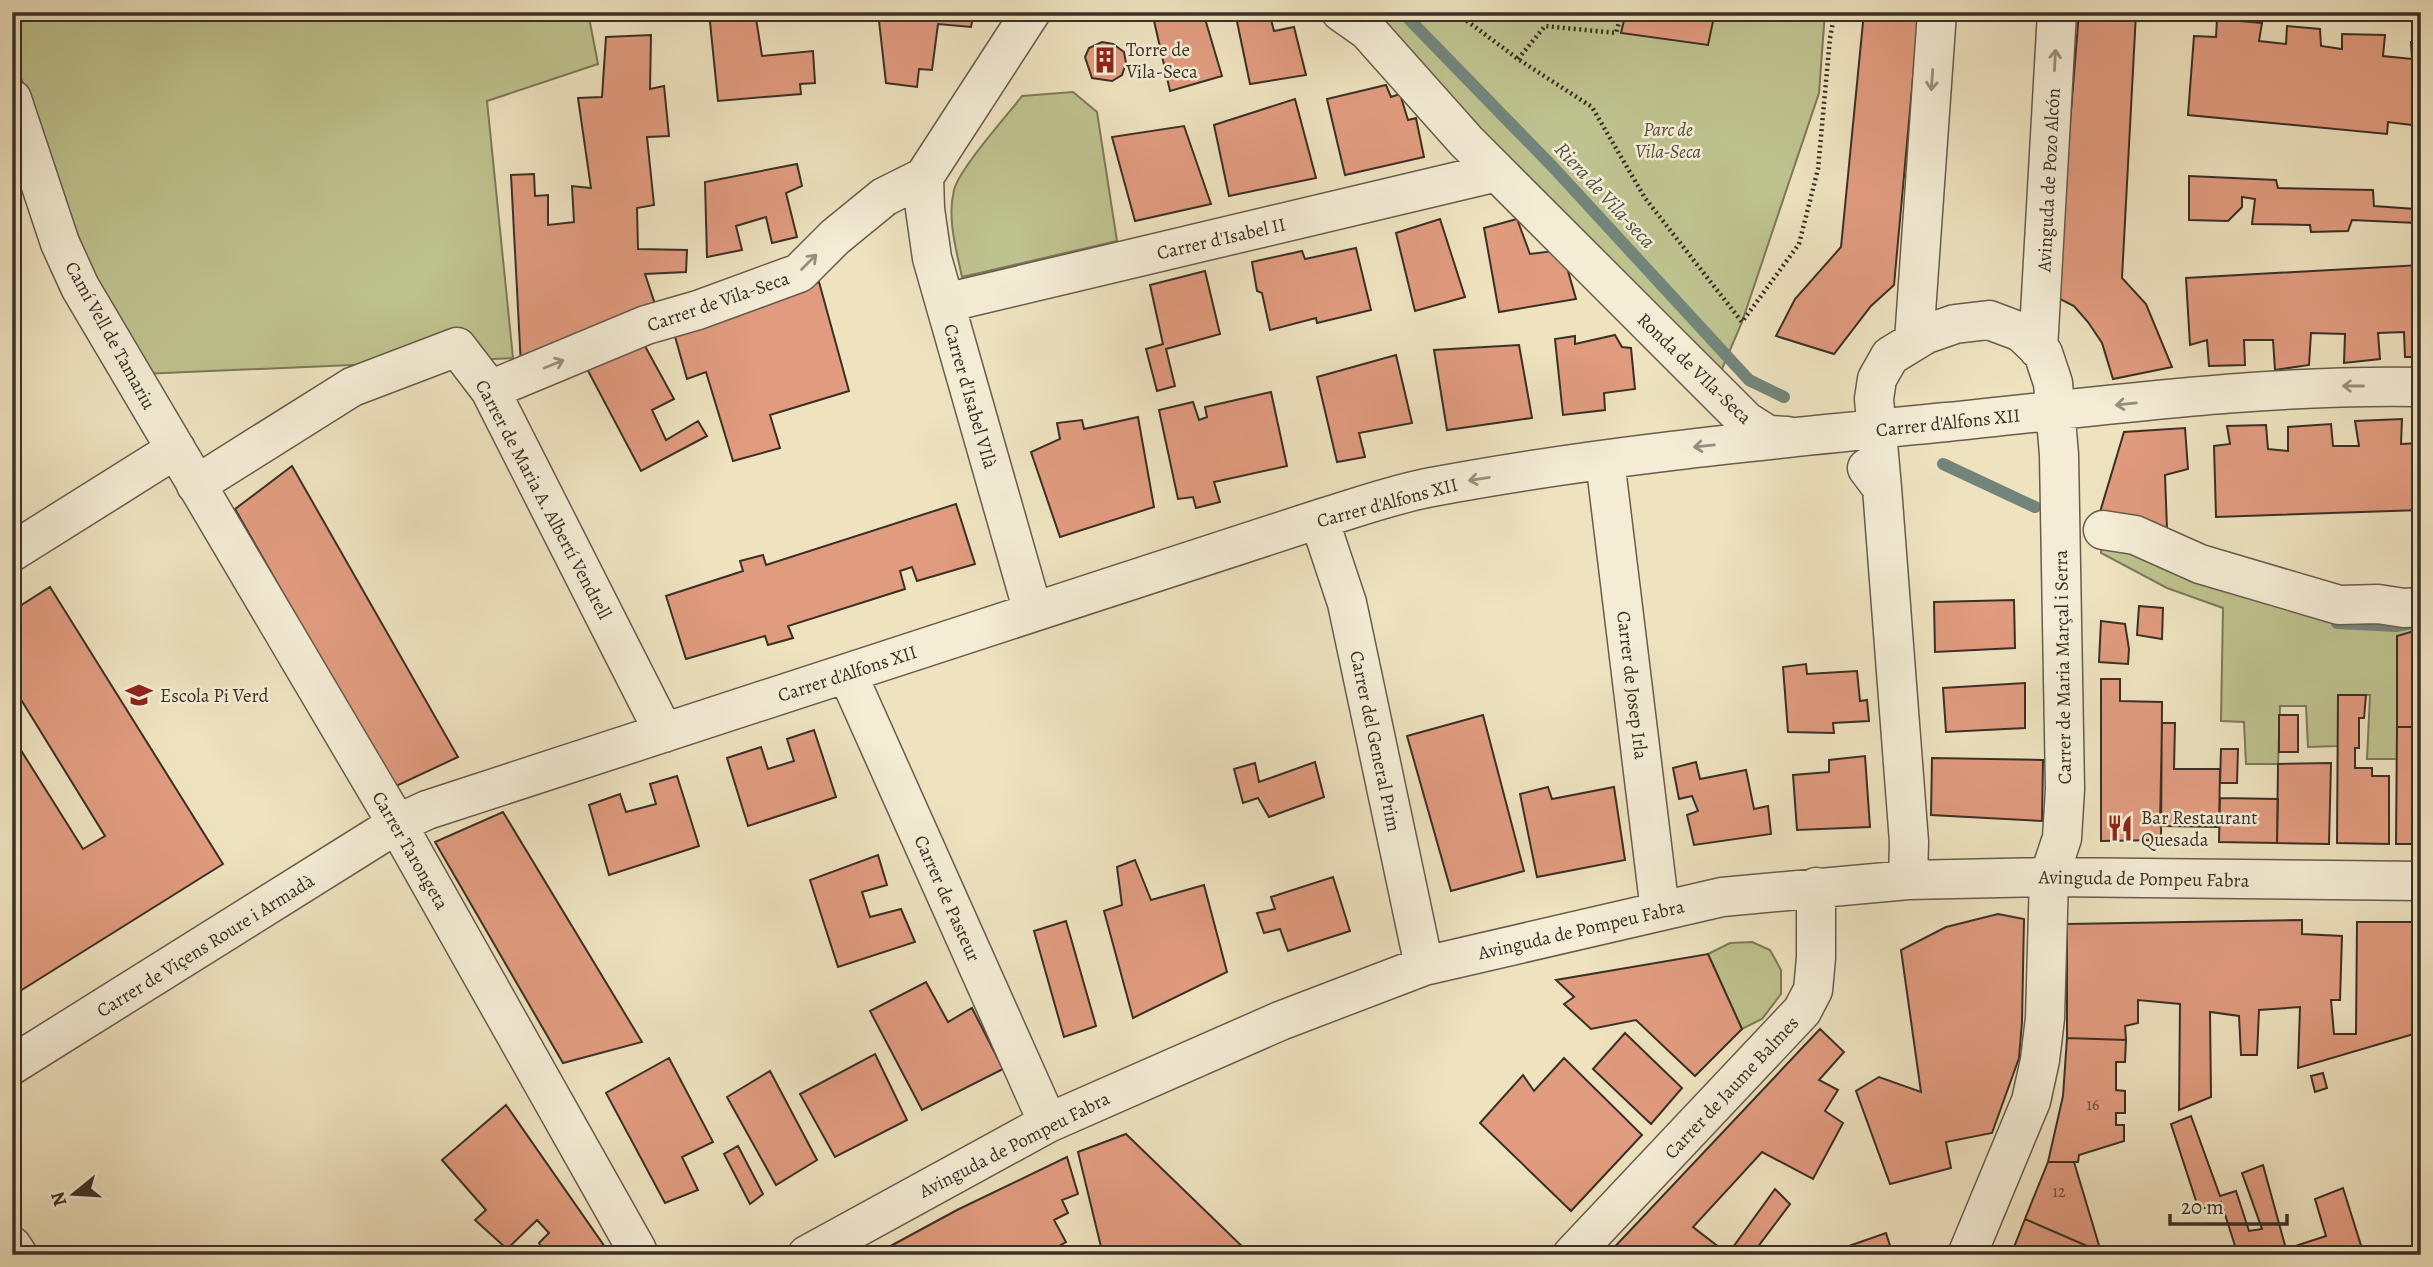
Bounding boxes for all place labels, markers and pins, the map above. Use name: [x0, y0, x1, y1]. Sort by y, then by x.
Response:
place label: Torre de Vila-Seca: [1125, 37, 1198, 85]
building icon: Torre de Vila-Seca: [1090, 45, 1120, 75]
school or university icon: Escola Pi Verd: [124, 680, 154, 710]
place label: Escola Pi Verd: [160, 683, 270, 709]
place label: Bar Restaurant Quesada: [2141, 805, 2257, 853]
restaurant icon: Bar Restaurant Quesada: [2105, 813, 2135, 843]

